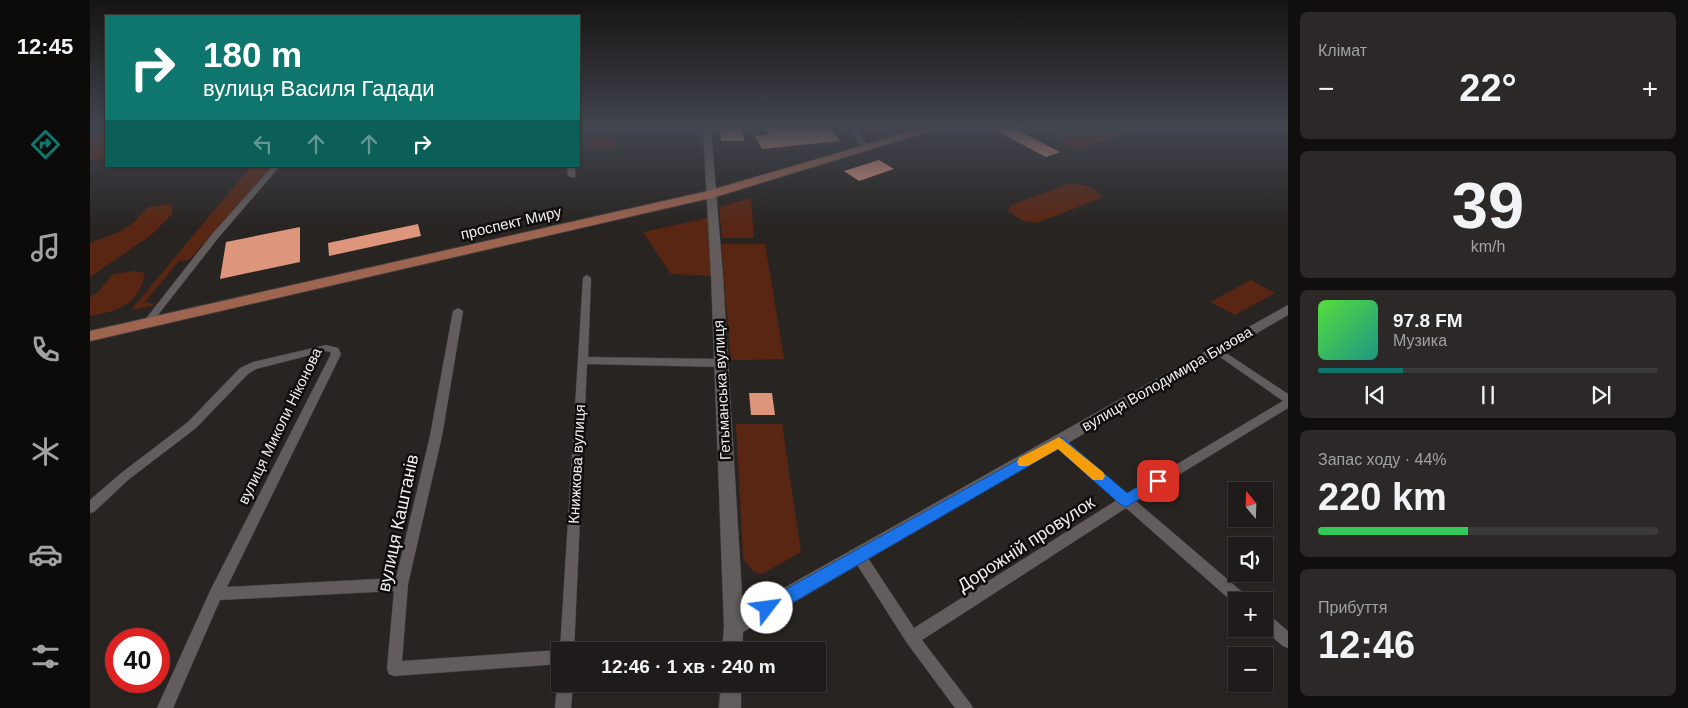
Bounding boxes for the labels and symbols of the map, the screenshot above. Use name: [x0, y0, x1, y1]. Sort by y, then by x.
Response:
street label: проспект Миру: [459, 203, 564, 242]
street label: Гетьманська вулиця: [709, 320, 734, 460]
street label: вулиця Володимира Бизова: [1079, 322, 1256, 434]
street label: вулиця Миколи Ніконова: [234, 344, 325, 507]
street label: Книжкова вулиця: [565, 404, 588, 524]
street label: вулиця Каштанів: [374, 453, 422, 593]
pin: [1137, 460, 1179, 502]
north arrow: [1228, 482, 1272, 528]
street label: Дорожній провулок: [954, 492, 1098, 596]
position arrow: [740, 581, 792, 633]
speed limit sign: 40: [105, 628, 170, 693]

